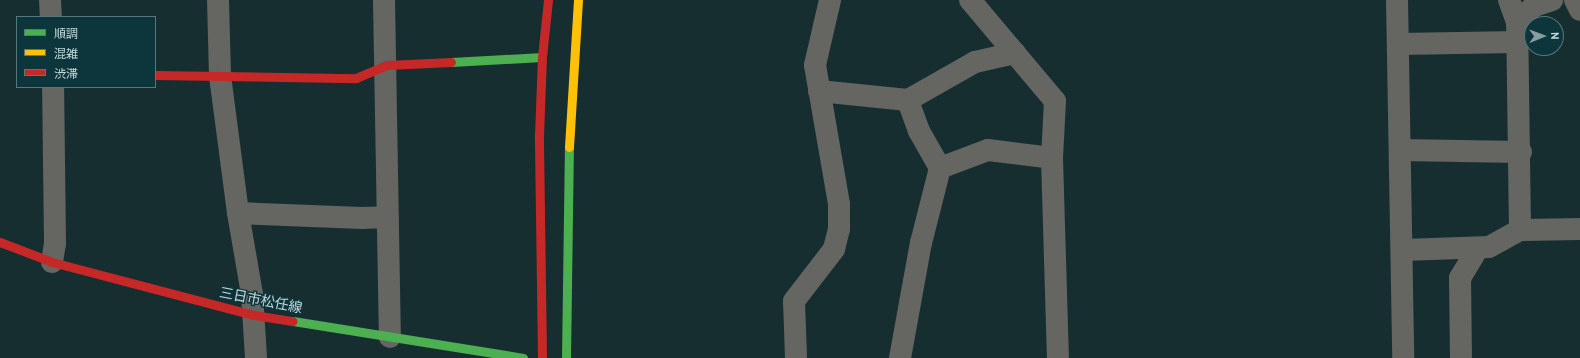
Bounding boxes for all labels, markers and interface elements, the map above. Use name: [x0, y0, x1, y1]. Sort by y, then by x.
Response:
legend: [16, 16, 156, 88]
north arrow: [1524, 16, 1564, 56]
text: 順調: [54, 26, 78, 41]
text: N: [1548, 32, 1562, 40]
text: 混雑: [54, 46, 78, 61]
text: 渋滞: [54, 66, 78, 81]
street label: 三日市松任線: [218, 284, 304, 316]

